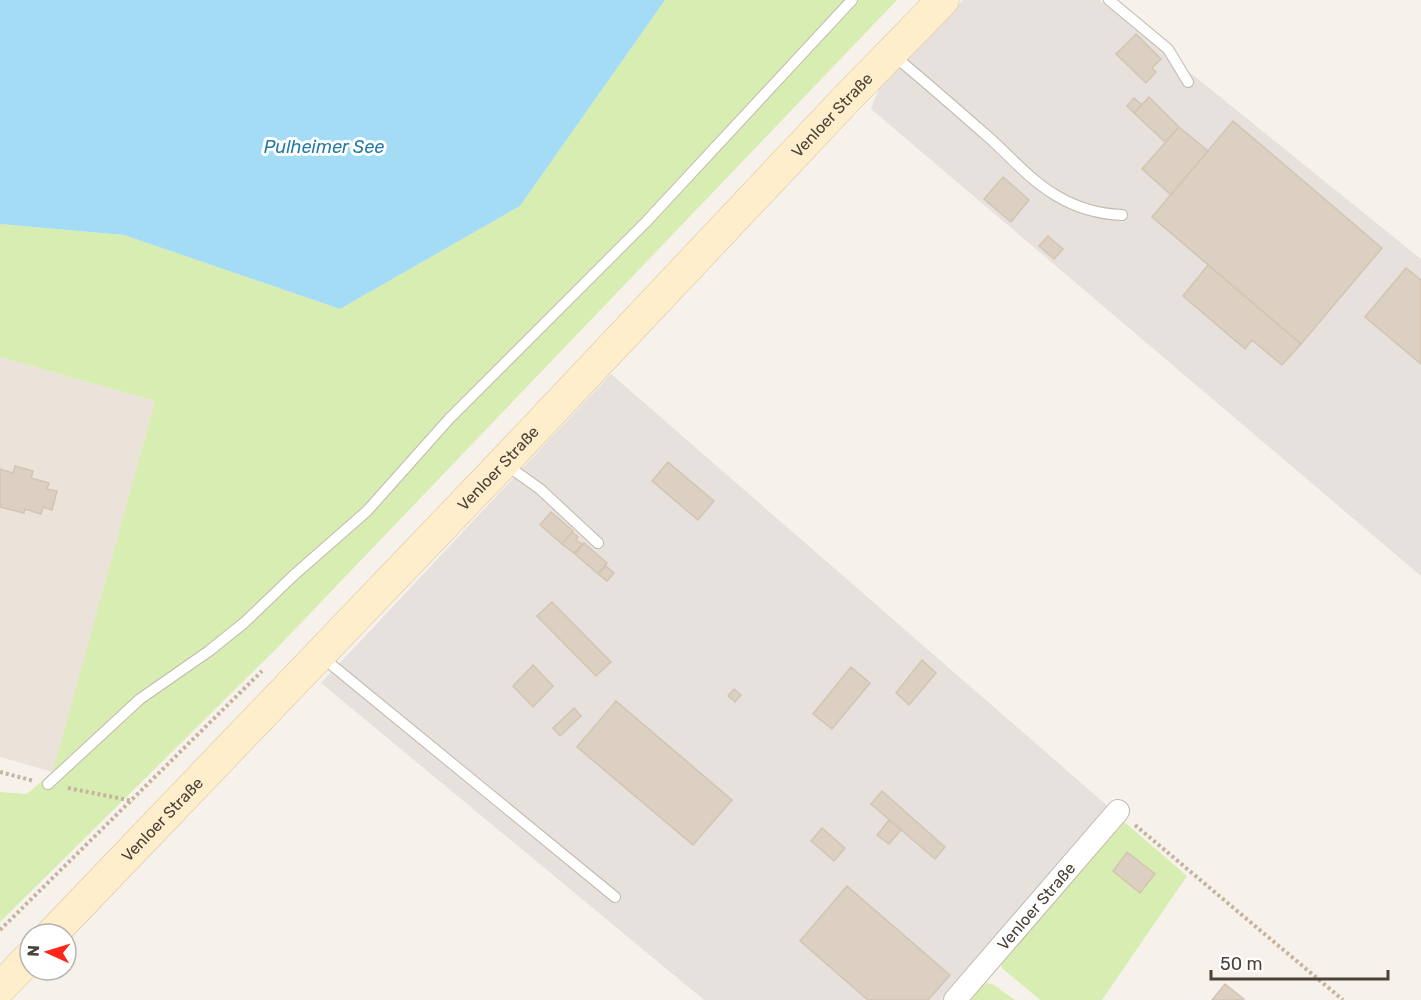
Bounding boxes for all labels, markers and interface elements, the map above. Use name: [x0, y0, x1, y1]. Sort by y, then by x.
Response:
street label: Venloer Straße: [787, 68, 876, 161]
water label: Pulheimer See: [264, 136, 384, 158]
street label: Venloer Straße: [453, 422, 543, 514]
street label: Venloer Straße: [117, 773, 207, 865]
street label: Venloer Straße: [993, 858, 1079, 954]
north arrow: [18, 922, 78, 982]
scale bar: [1211, 943, 1388, 981]
text: N: [24, 945, 43, 957]
text: 50 m: [1220, 953, 1263, 975]

